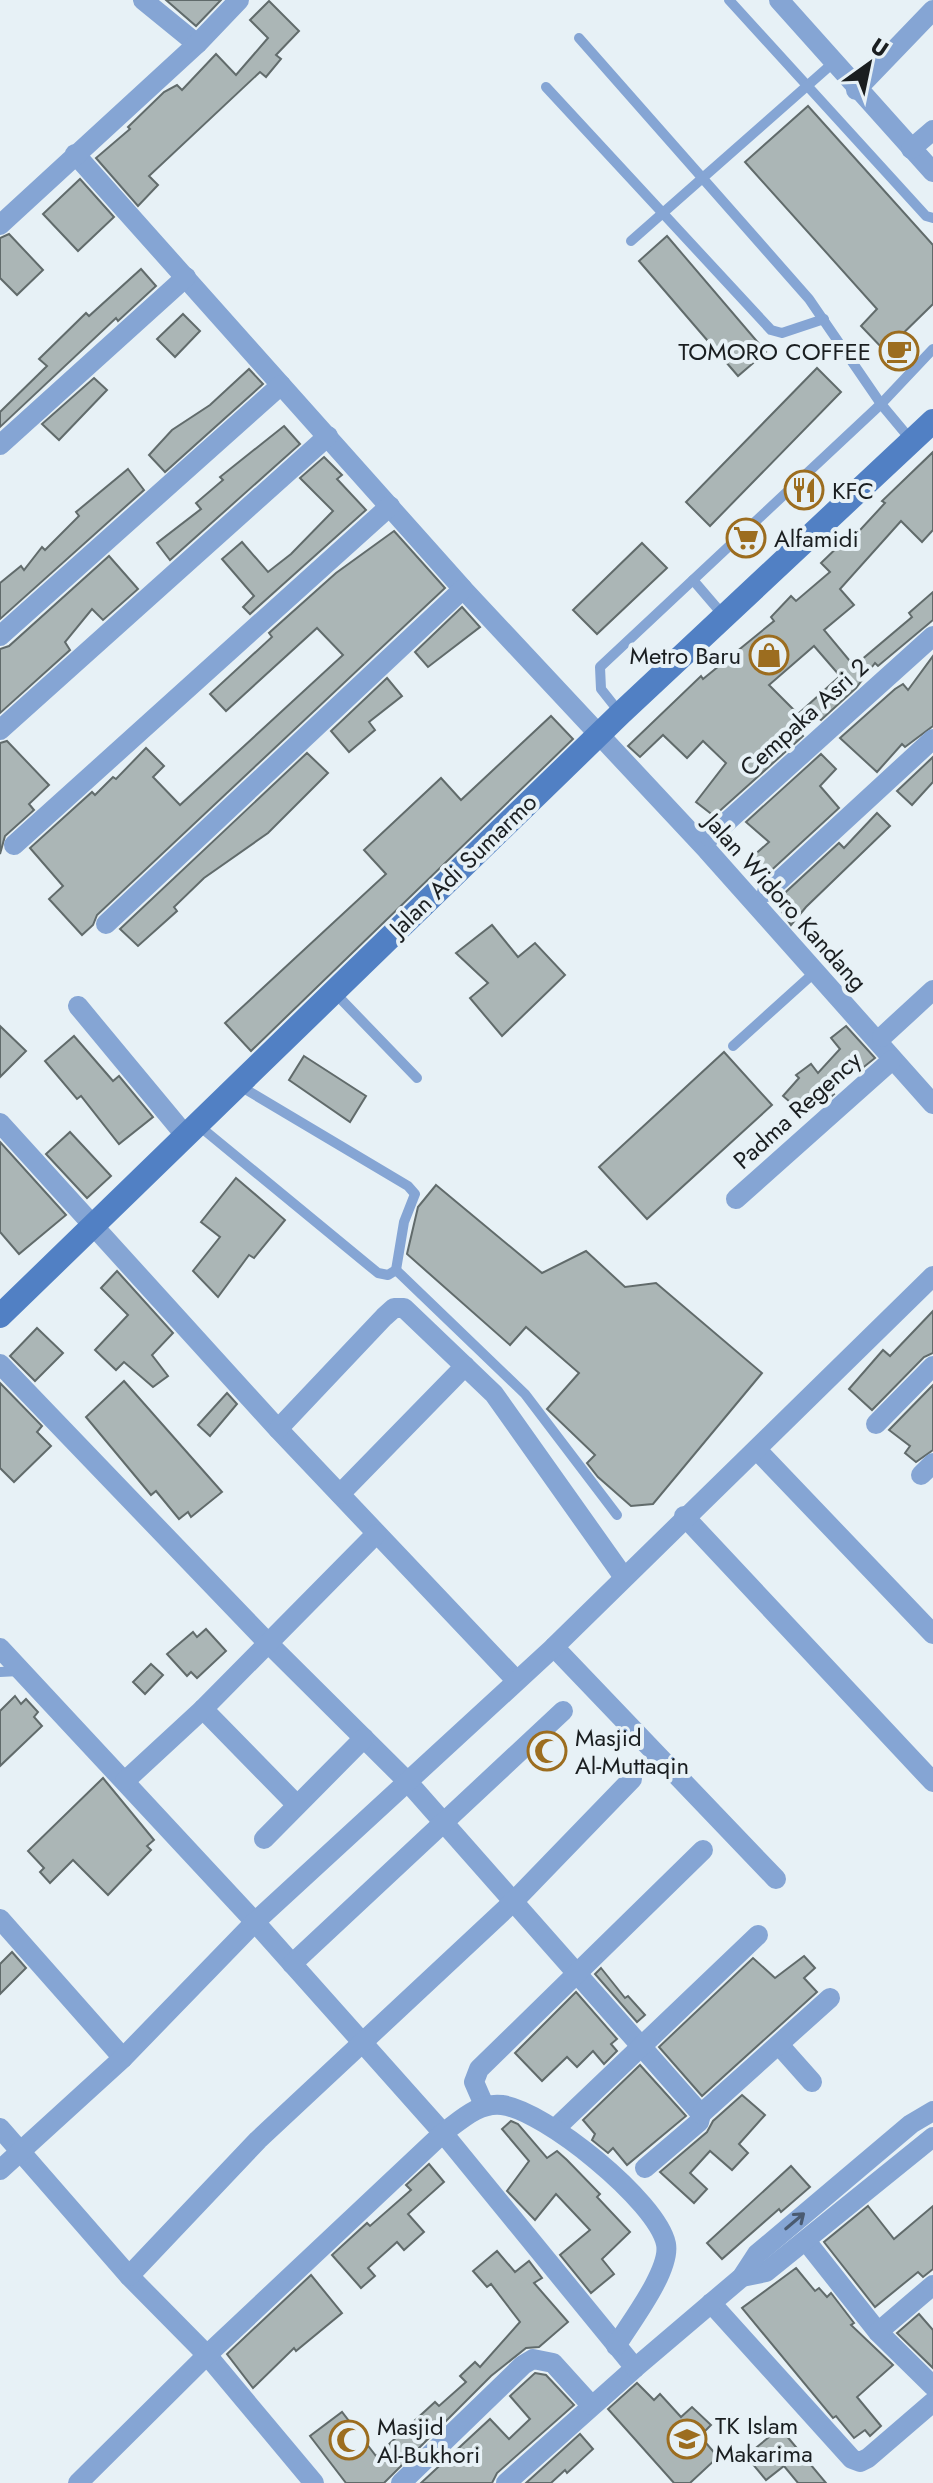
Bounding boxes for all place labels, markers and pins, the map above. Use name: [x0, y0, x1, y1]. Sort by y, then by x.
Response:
cafe icon: TOMORO COFFEE: [878, 330, 920, 372]
place label: TOMORO COFFEE: [678, 334, 871, 369]
restaurant icon: KFC: [783, 469, 825, 511]
place label: KFC: [832, 473, 874, 508]
supermarket icon: Alfamidi: [725, 517, 767, 559]
place label: Alfamidi: [774, 521, 859, 556]
shop icon: Metro Baru: [748, 634, 790, 676]
place label: Metro Baru: [629, 638, 741, 673]
place label: Masjid Al-Muttaqin: [575, 1720, 689, 1783]
mosque icon: Masjid Al-Muttaqin: [526, 1730, 568, 1772]
place label: TK Islam Makarima: [715, 2408, 813, 2471]
place label: Masjid Al-Bukhori: [377, 2409, 480, 2472]
school or university icon: TK Islam Makarima: [666, 2418, 708, 2460]
mosque icon: Masjid Al-Bukhori: [328, 2419, 370, 2461]

